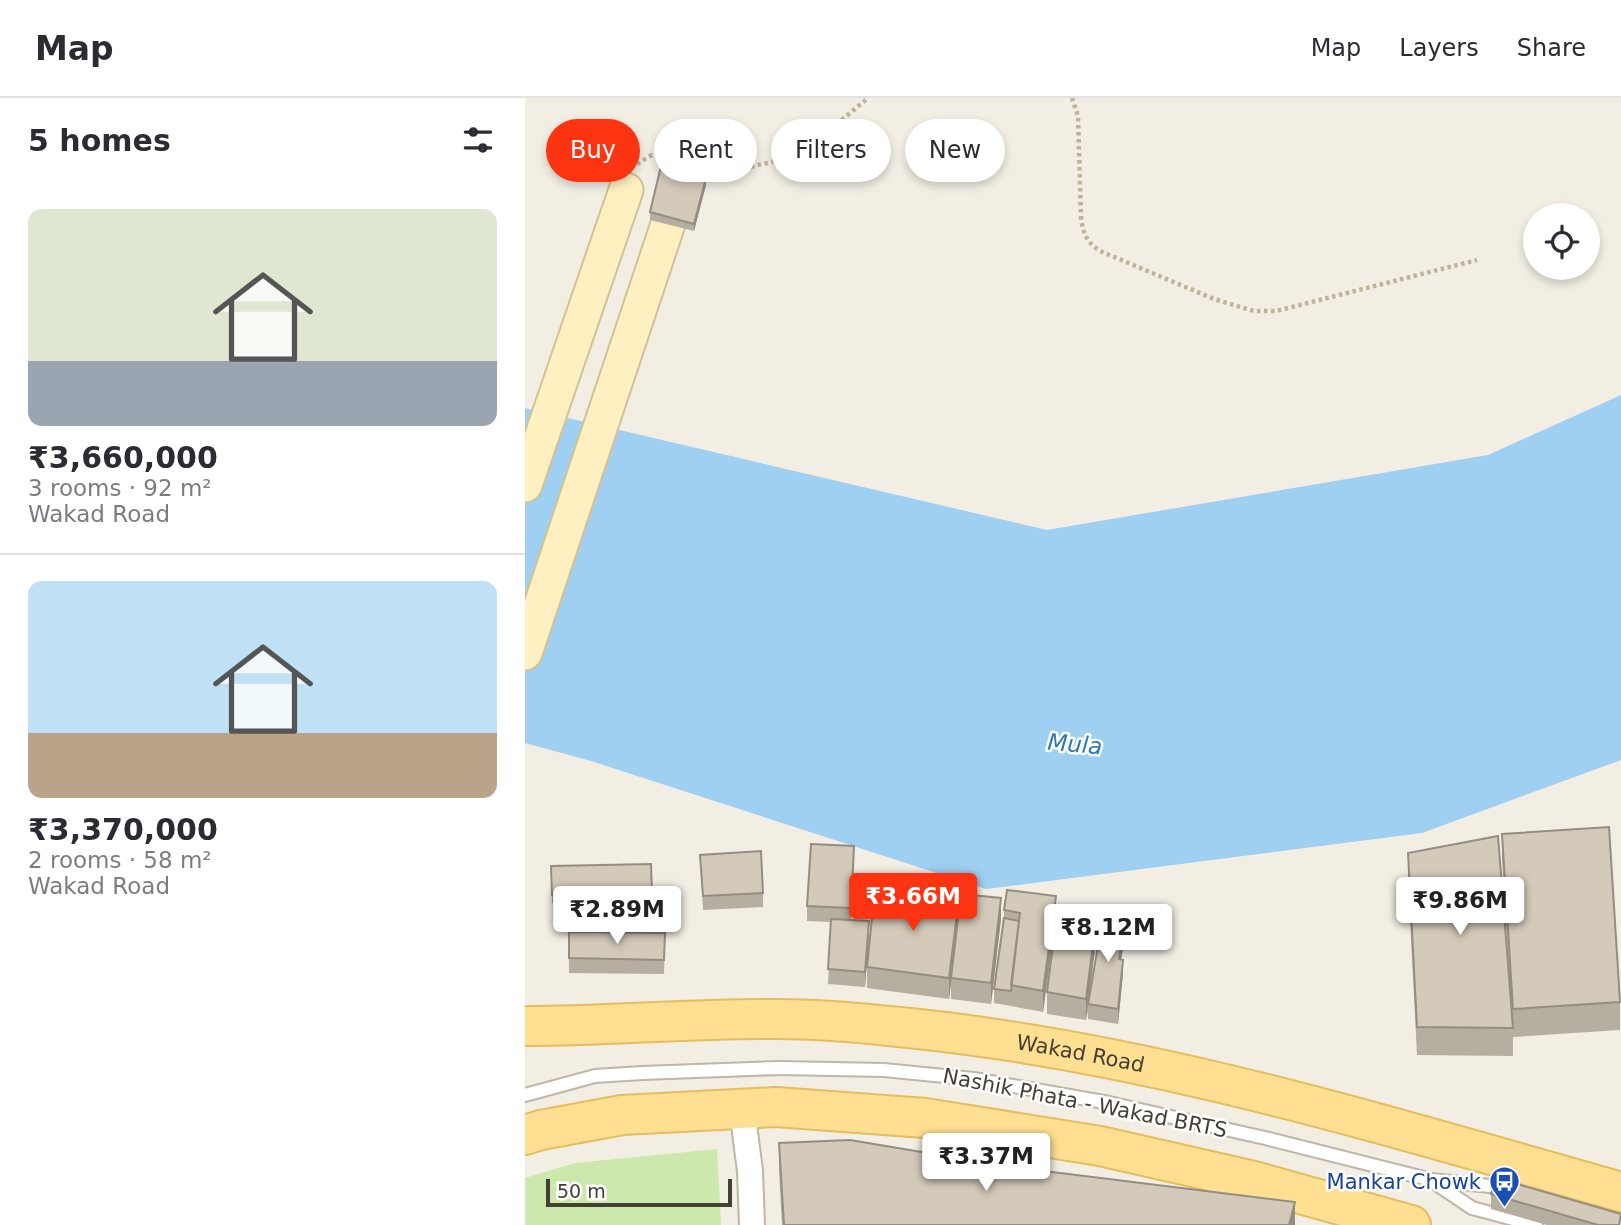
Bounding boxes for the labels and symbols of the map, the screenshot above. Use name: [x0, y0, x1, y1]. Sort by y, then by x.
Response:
water label: Mula: [1047, 729, 1103, 759]
pin: ₹3.66M: [856, 874, 970, 933]
pin: ₹9.86M: [1403, 878, 1517, 937]
pin: ₹2.89M: [560, 886, 674, 946]
pin: ₹8.12M: [1051, 904, 1165, 964]
street label: Wakad Road: [1015, 1030, 1147, 1077]
street label: Nashik Phata - Wakad BRTS: [941, 1064, 1229, 1142]
pin: ₹3.37M: [929, 1134, 1043, 1193]
bus stop icon: Mankar Chowk: [1487, 1165, 1521, 1209]
place label: Mankar Chowk: [1327, 1170, 1482, 1194]
scale bar: [546, 1176, 731, 1208]

